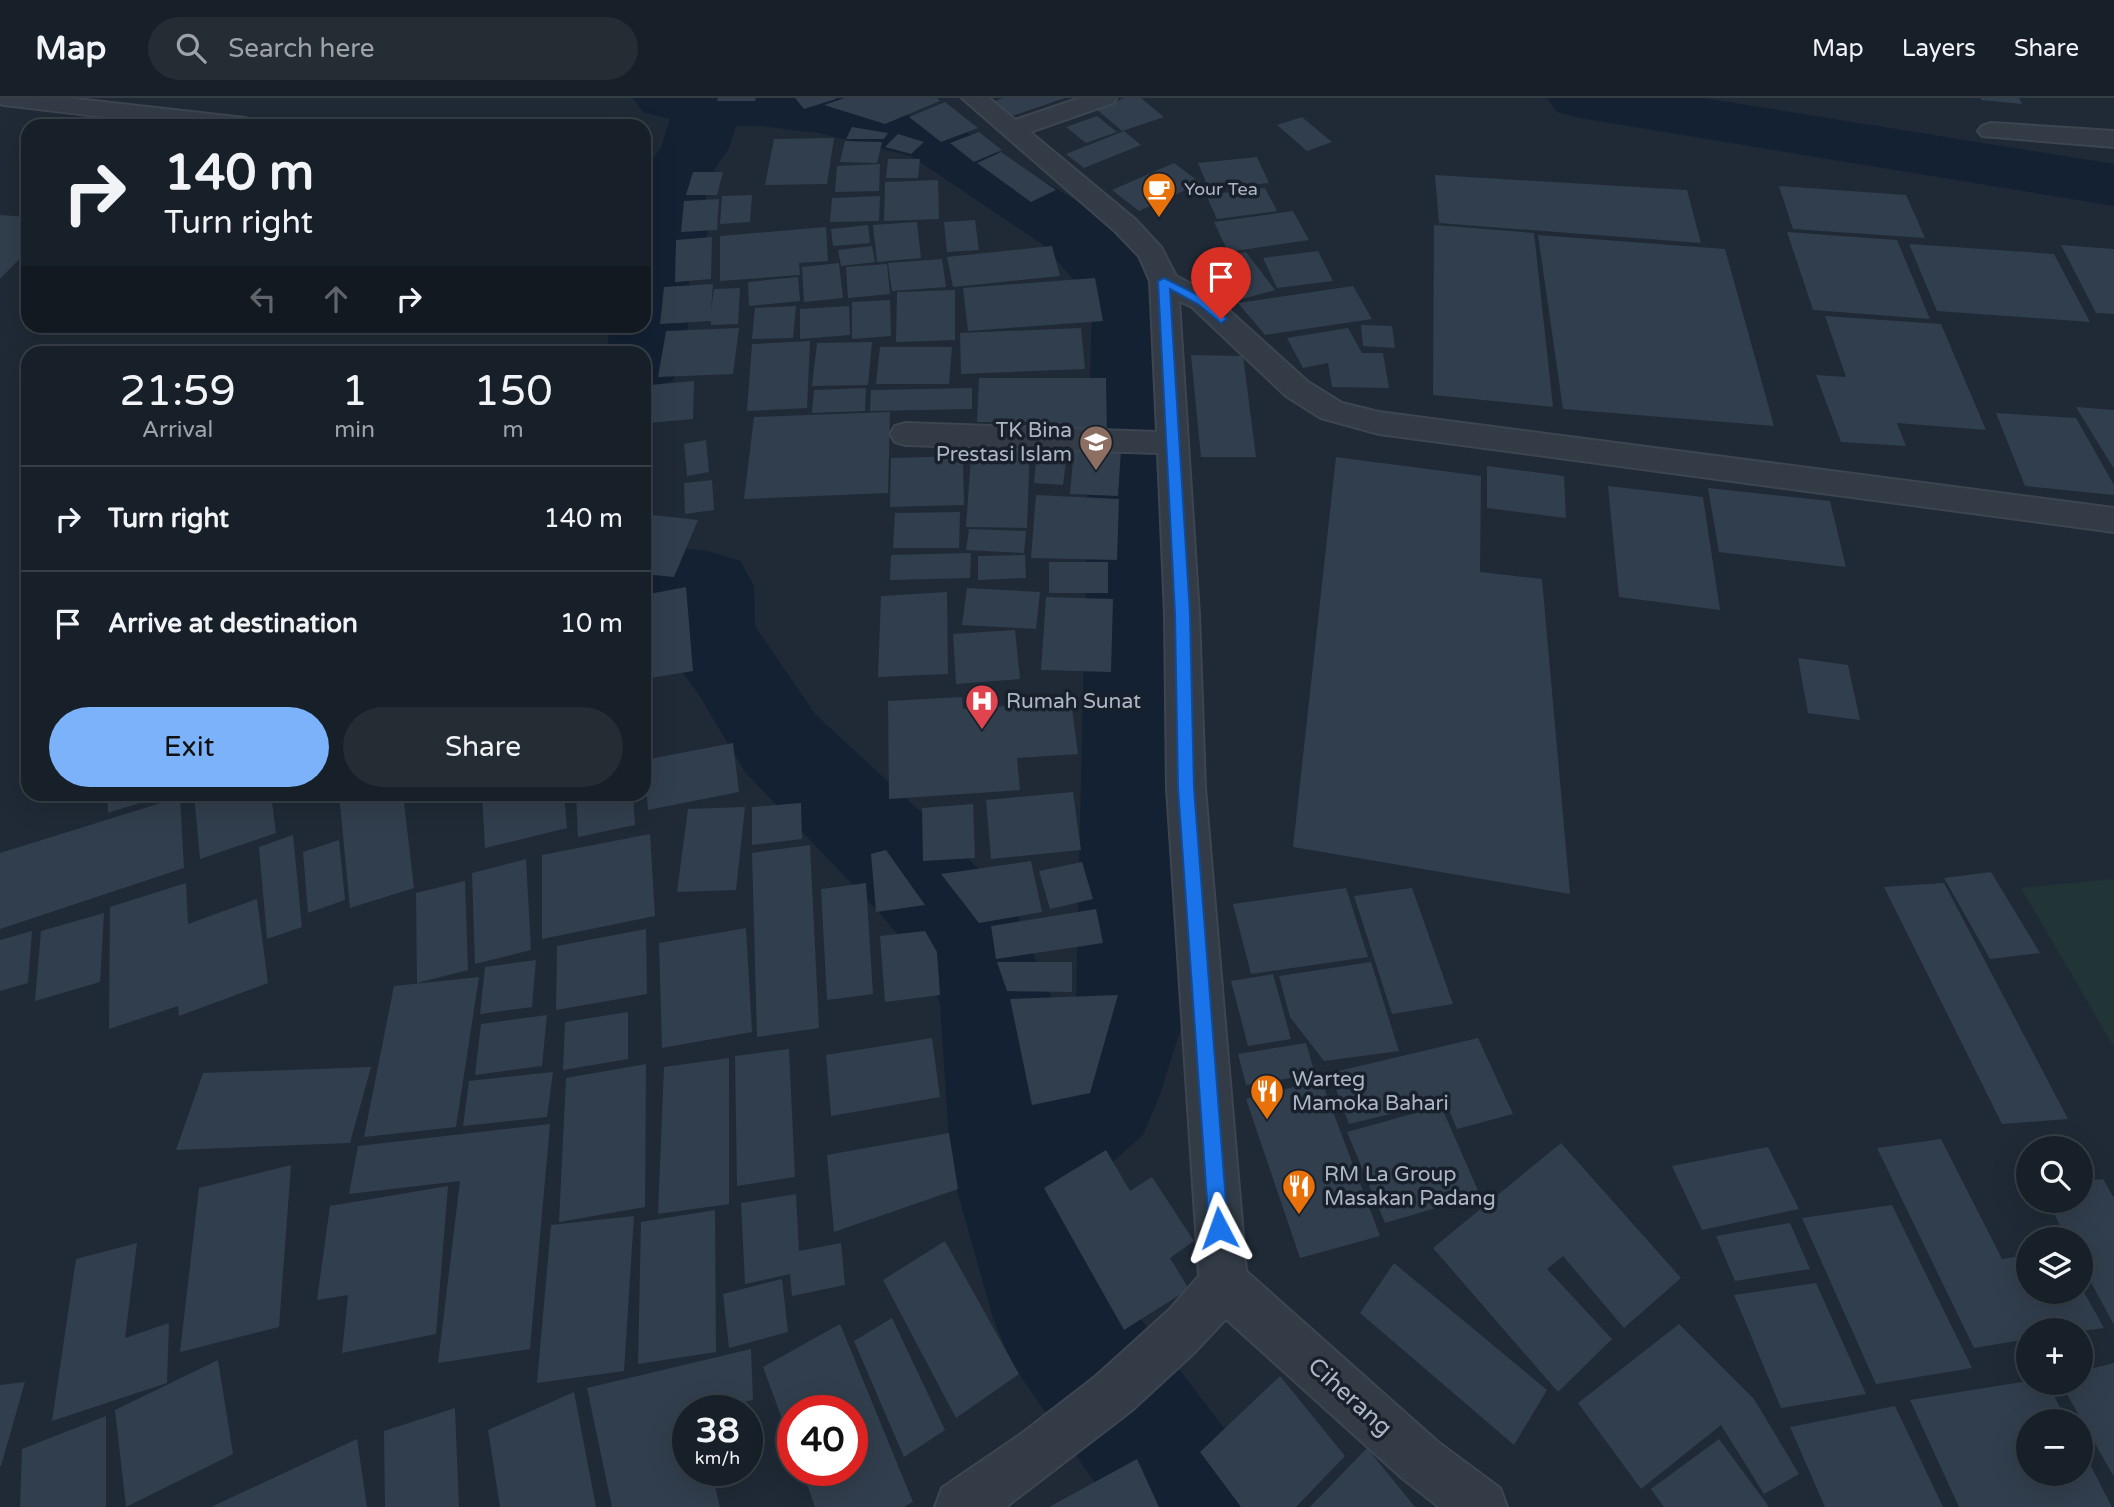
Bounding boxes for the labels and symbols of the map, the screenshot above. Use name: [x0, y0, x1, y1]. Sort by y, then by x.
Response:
cafe icon: Your Tea: [1140, 170, 1178, 219]
place label: Your Tea: [1184, 178, 1258, 200]
pin: [1191, 247, 1251, 319]
place label: TK Bina Prestasi Islam: [936, 418, 1072, 467]
school or university icon: TK Bina Prestasi Islam: [1077, 423, 1115, 472]
hospital icon: Rumah Sunat: [963, 682, 1001, 731]
place label: Rumah Sunat: [1006, 689, 1141, 714]
place label: Warteg Mamoka Bahari: [1292, 1067, 1449, 1116]
restaurant icon: Warteg Mamoka Bahari: [1248, 1072, 1286, 1121]
place label: RM La Group Masakan Padang: [1324, 1162, 1496, 1211]
restaurant icon: RM La Group Masakan Padang: [1280, 1167, 1318, 1216]
position arrow: [1182, 1191, 1256, 1265]
street label: Ciherang: [1302, 1352, 1398, 1442]
speed limit sign: 40: [777, 1395, 868, 1486]

